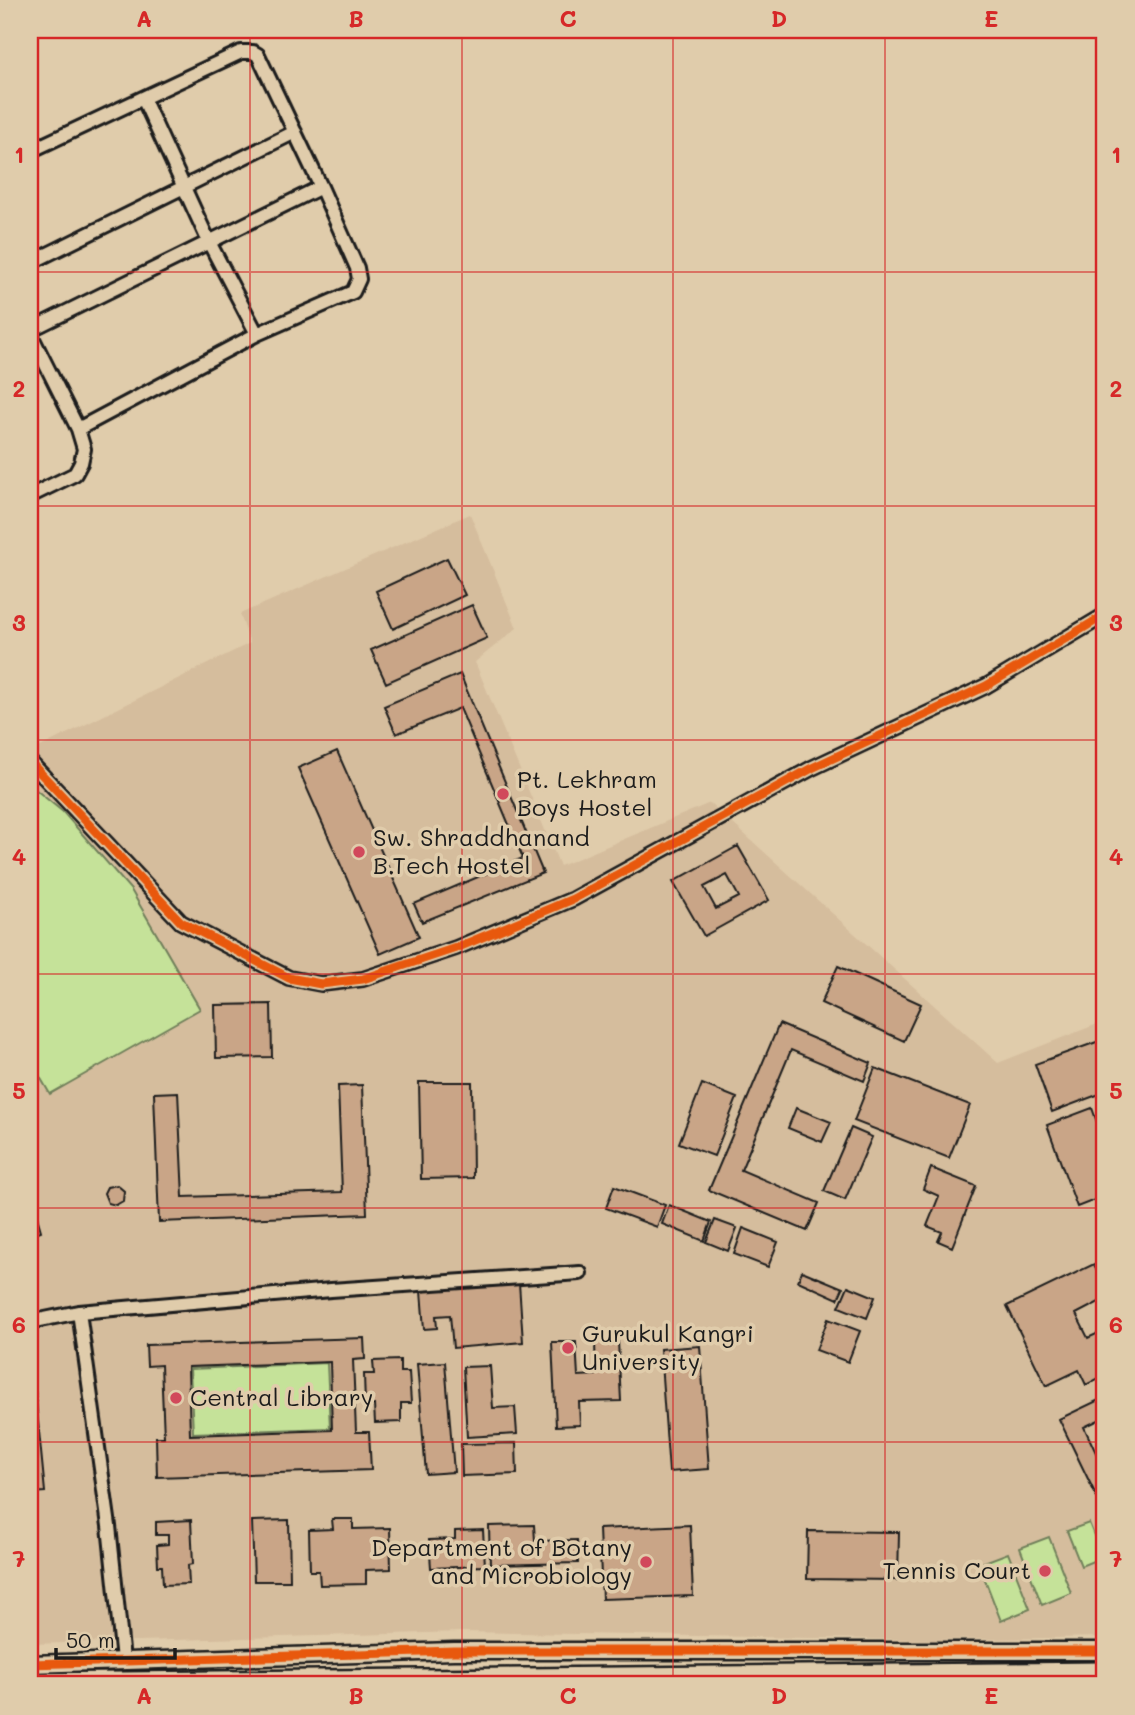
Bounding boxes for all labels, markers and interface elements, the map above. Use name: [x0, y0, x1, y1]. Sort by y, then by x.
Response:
text: A: [136, 3, 152, 33]
text: B: [348, 3, 364, 33]
text: C: [559, 3, 577, 33]
text: D: [771, 3, 787, 33]
text: E: [984, 3, 998, 33]
text: 1: [14, 139, 24, 169]
text: 1: [1111, 139, 1121, 169]
text: 2: [13, 373, 25, 403]
text: 2: [1110, 373, 1122, 403]
text: 3: [12, 607, 26, 637]
text: 3: [1109, 607, 1123, 637]
place label: Pt. Lekhram Boys Hostel: [517, 763, 657, 822]
marker: Pt. Lekhram Boys Hostel: [495, 786, 511, 802]
place label: Sw. Shraddhanand B.Tech Hostel: [373, 821, 590, 880]
text: 4: [12, 841, 26, 871]
text: 4: [1109, 841, 1123, 871]
marker: Sw. Shraddhanand B.Tech Hostel: [351, 844, 367, 860]
text: 5: [12, 1075, 26, 1105]
text: 5: [1109, 1075, 1123, 1105]
text: 6: [12, 1309, 26, 1339]
text: 6: [1109, 1309, 1123, 1339]
place label: Gurukul Kangri University: [582, 1317, 754, 1376]
marker: Gurukul Kangri University: [560, 1340, 576, 1356]
place label: Central Library: [190, 1381, 373, 1412]
marker: Central Library: [168, 1390, 184, 1406]
place label: Department of Botany and Microbiology: [371, 1531, 632, 1590]
text: 7: [13, 1543, 26, 1573]
text: 7: [1110, 1543, 1123, 1573]
marker: Department of Botany and Microbiology: [638, 1554, 654, 1570]
place label: Tennis Court: [882, 1554, 1031, 1585]
marker: Tennis Court: [1037, 1563, 1053, 1579]
scale bar: [56, 1617, 175, 1661]
text: 50 m: [66, 1626, 115, 1653]
text: A: [136, 1680, 152, 1710]
text: B: [348, 1680, 364, 1710]
text: C: [559, 1680, 577, 1710]
text: D: [771, 1680, 787, 1710]
text: E: [984, 1680, 998, 1710]

